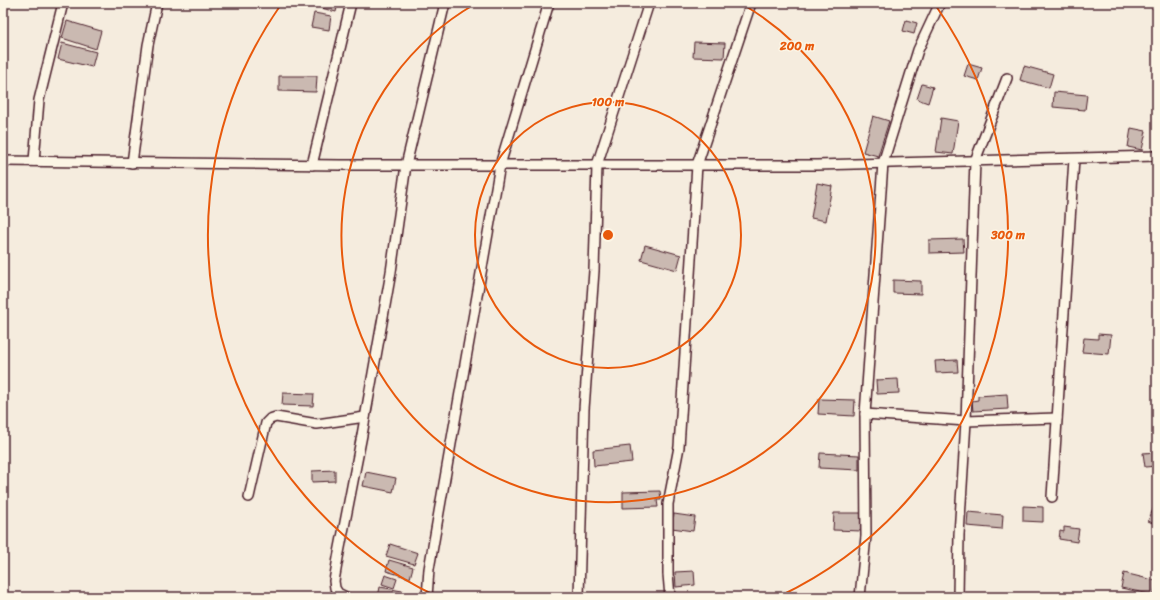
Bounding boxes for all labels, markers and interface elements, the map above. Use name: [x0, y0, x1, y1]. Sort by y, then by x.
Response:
text: 200 m: [779, 35, 815, 57]
text: 100 m: [592, 91, 625, 113]
text: 300 m: [990, 224, 1026, 246]
centre of rings: [601, 228, 615, 242]

